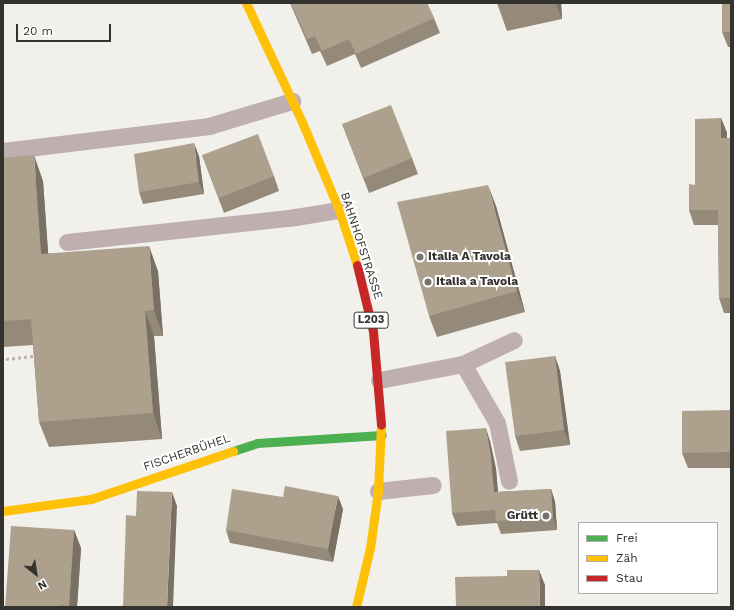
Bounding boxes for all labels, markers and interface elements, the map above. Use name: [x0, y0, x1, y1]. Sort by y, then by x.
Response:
scale bar: [18, 16, 113, 42]
text: 20 m: [23, 24, 53, 38]
street label: BAHNHOFSTRASSE: [337, 191, 385, 301]
place label: Italia A Tavola: [428, 250, 512, 264]
marker: Italia A Tavola: [415, 252, 425, 262]
place label: Italia a Tavola: [436, 275, 519, 289]
marker: Italia a Tavola: [423, 277, 433, 287]
road number: L203: [353, 311, 389, 329]
street label: FISCHERBÜHEL: [142, 431, 232, 475]
place label: Grütt: [507, 509, 538, 523]
marker: Grütt: [541, 511, 551, 521]
legend: [578, 522, 718, 594]
text: Frei: [616, 531, 638, 545]
text: Zäh: [616, 551, 638, 565]
north arrow: [16, 554, 56, 594]
text: Stau: [616, 571, 643, 585]
text: N: [35, 577, 49, 592]

